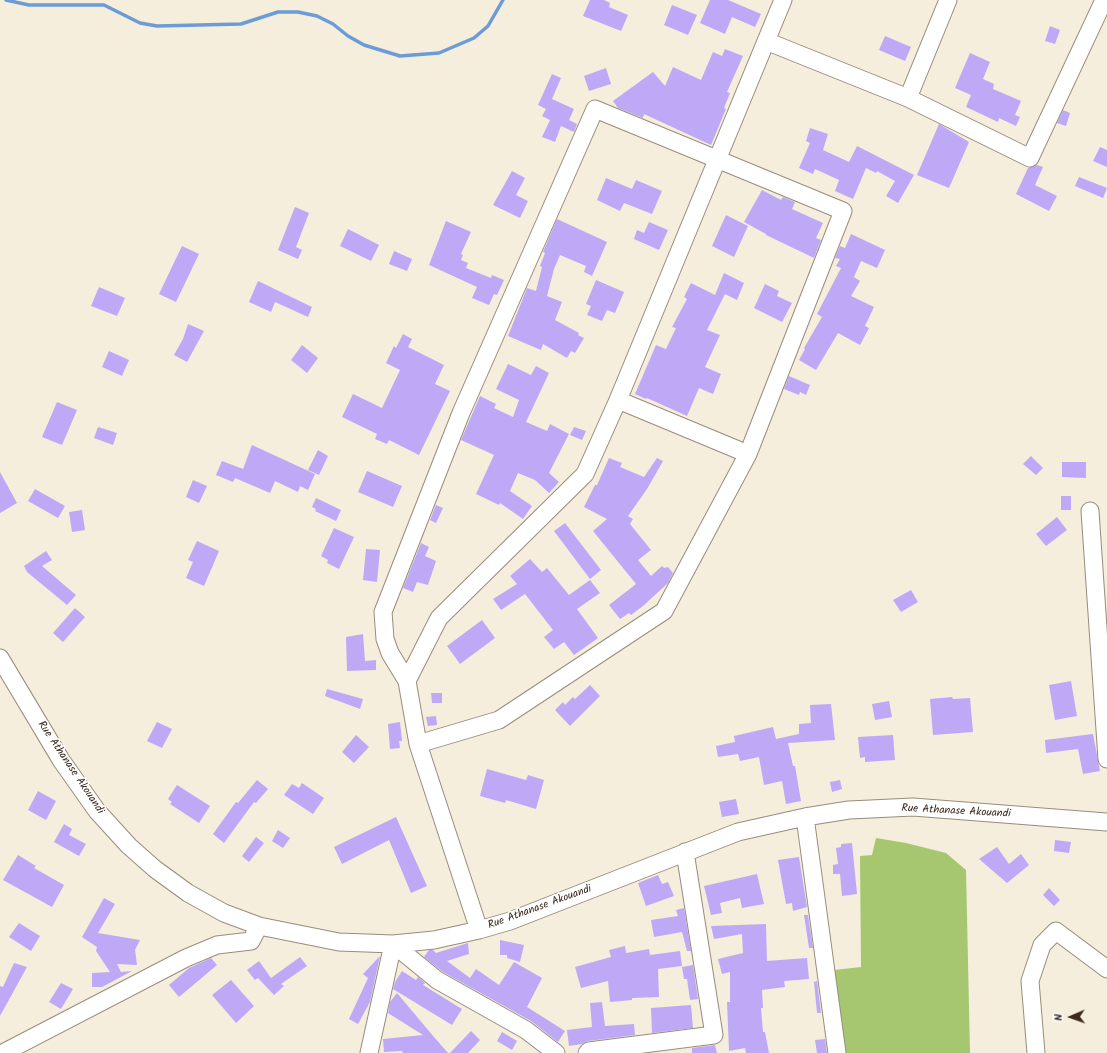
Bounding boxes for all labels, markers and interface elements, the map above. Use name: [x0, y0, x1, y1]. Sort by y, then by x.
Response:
street label: Rue Athanase Akouandi: [34, 719, 106, 817]
street label: Rue Athanase Akouandi: [901, 803, 1011, 821]
street label: Rue Athanase Akouandi: [486, 883, 594, 933]
north arrow: [1051, 997, 1091, 1037]
text: N: [1050, 1014, 1068, 1021]

